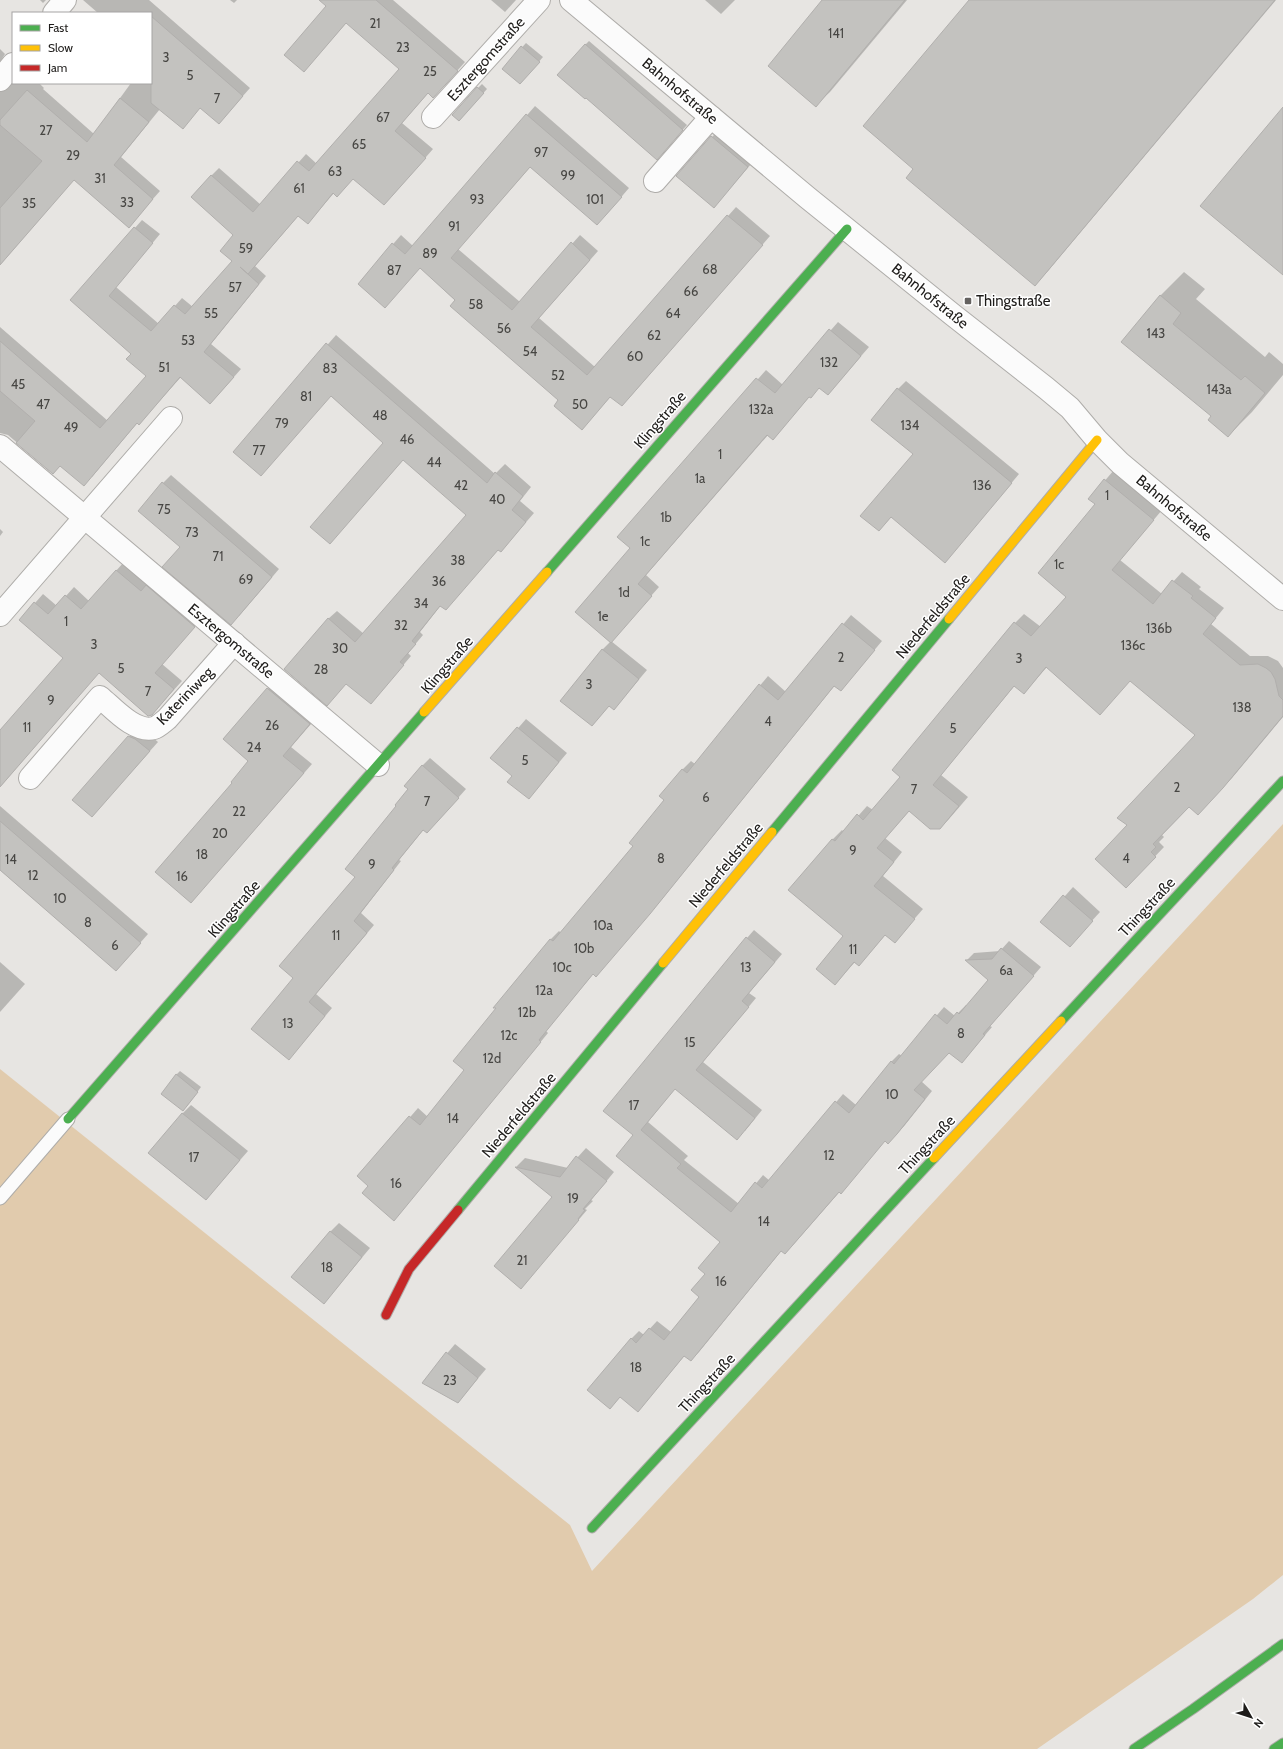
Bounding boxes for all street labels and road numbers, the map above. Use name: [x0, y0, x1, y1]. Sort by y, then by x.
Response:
street label: Esztergomstraße: [443, 13, 529, 105]
street label: Bahnhofstraße: [638, 54, 722, 128]
street label: Bahnhofstraße: [888, 260, 972, 333]
street label: Klingstraße: [630, 387, 690, 452]
street label: Bahnhofstraße: [1132, 471, 1216, 545]
street label: Niederfeldstraße: [892, 569, 974, 662]
street label: Esztergomstraße: [184, 600, 278, 683]
street label: Klingstraße: [417, 632, 477, 697]
street label: Kateriniweg: [153, 663, 217, 729]
street label: Niederfeldstraße: [685, 818, 767, 911]
street label: Thingstraße: [1115, 873, 1179, 940]
street label: Klingstraße: [204, 876, 264, 941]
street label: Niederfeldstraße: [478, 1068, 560, 1161]
street label: Thingstraße: [895, 1111, 959, 1178]
street label: Thingstraße: [675, 1349, 739, 1416]

